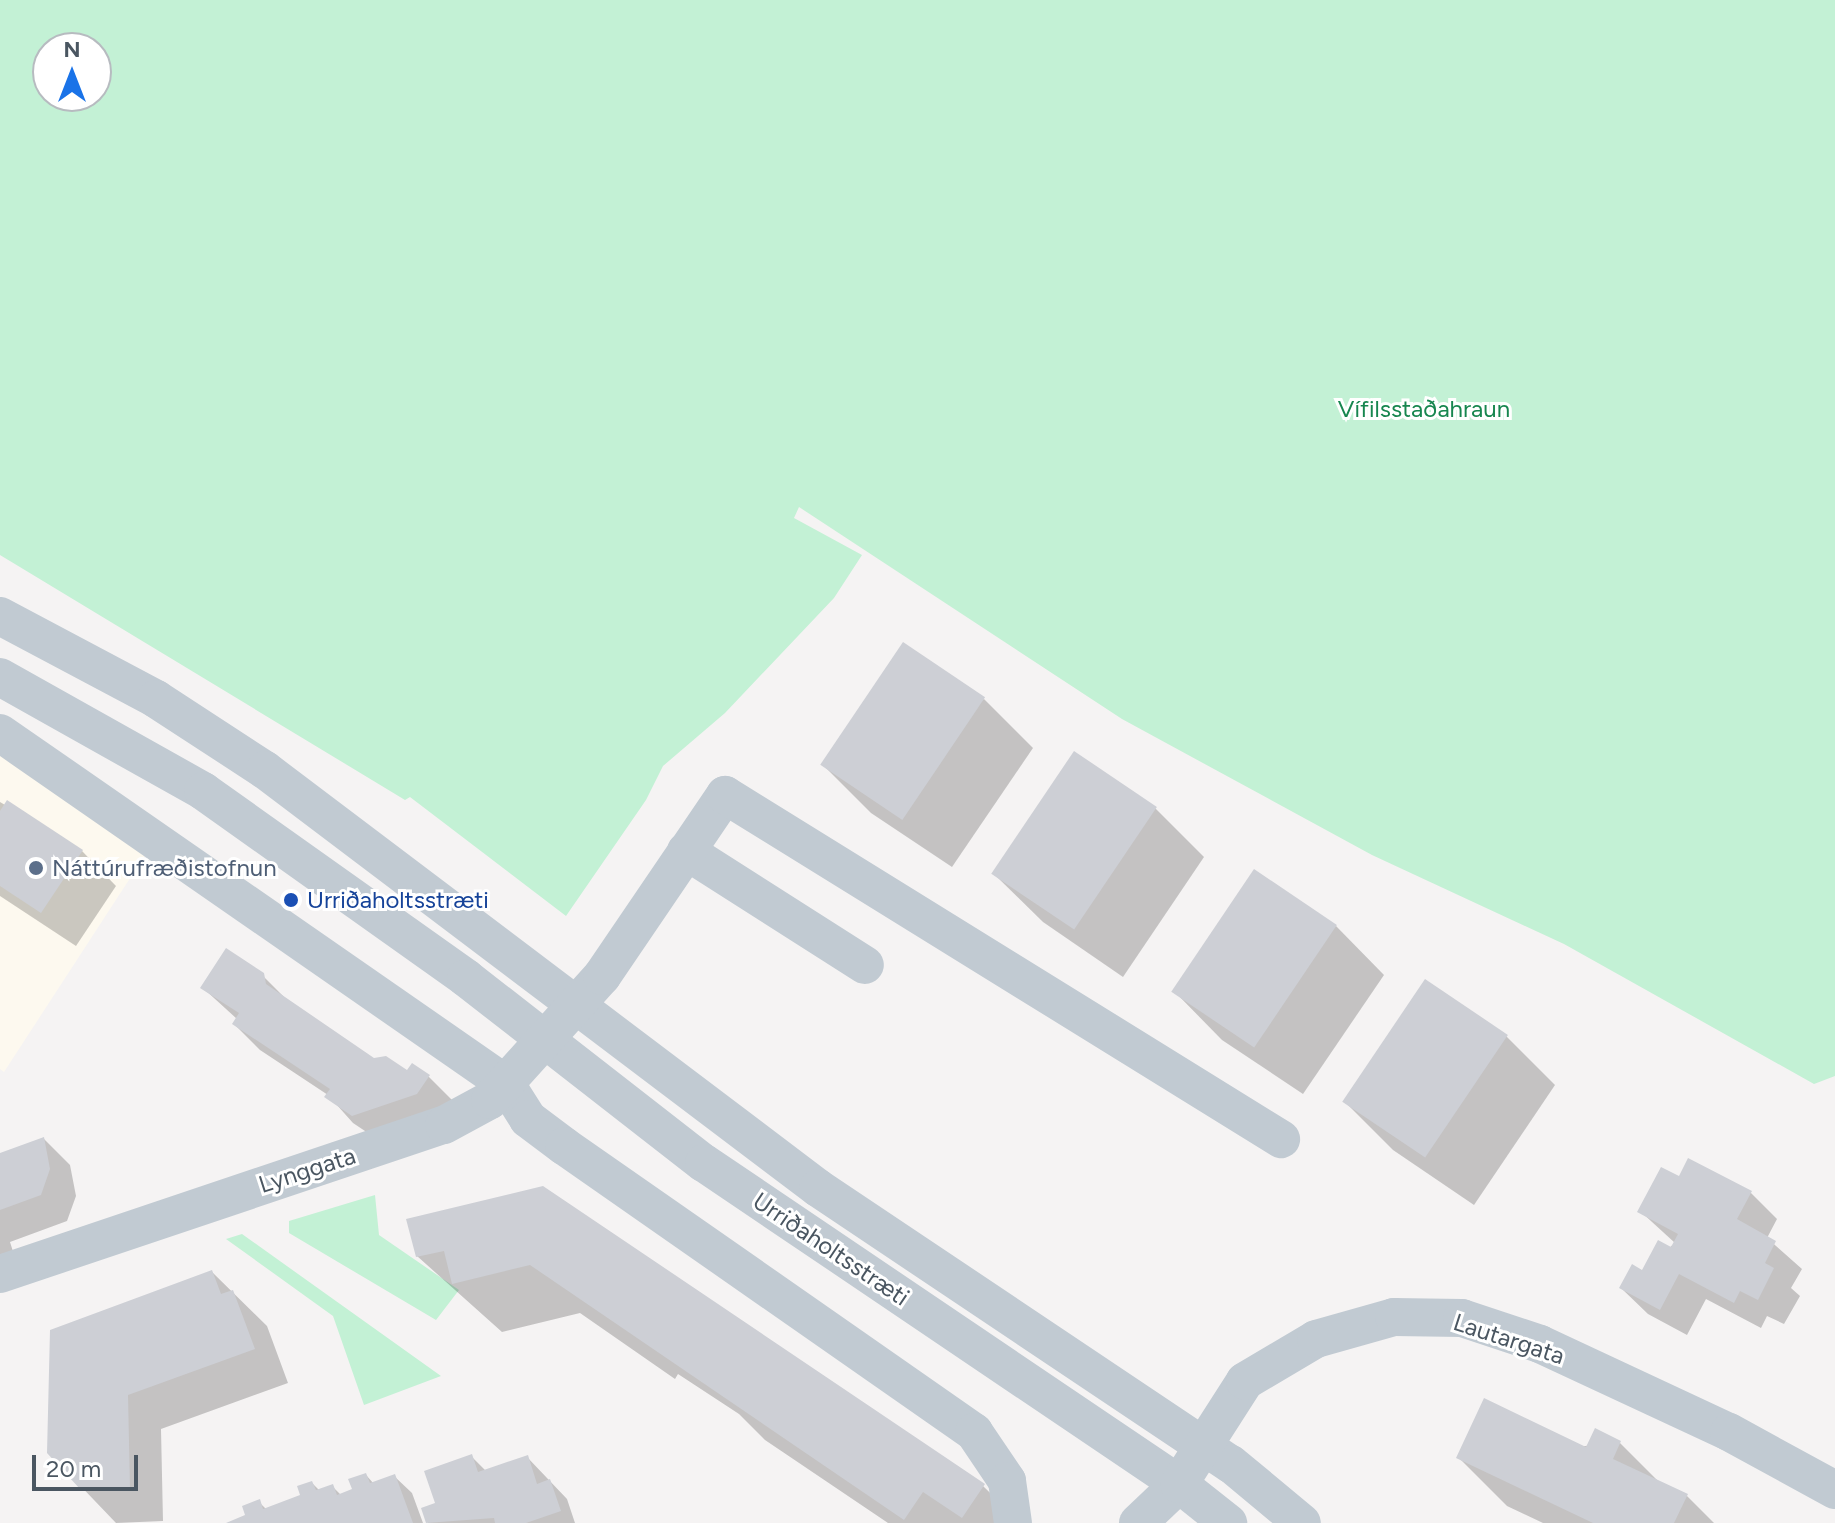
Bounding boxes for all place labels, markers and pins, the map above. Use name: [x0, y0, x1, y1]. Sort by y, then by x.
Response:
place label: Náttúrufræðistofnun: [52, 854, 277, 882]
marker: Náttúrufræðistofnun: [27, 859, 45, 877]
place label: Urriðaholtsstræti: [307, 886, 489, 914]
marker: Urriðaholtsstræti: [282, 891, 300, 909]

